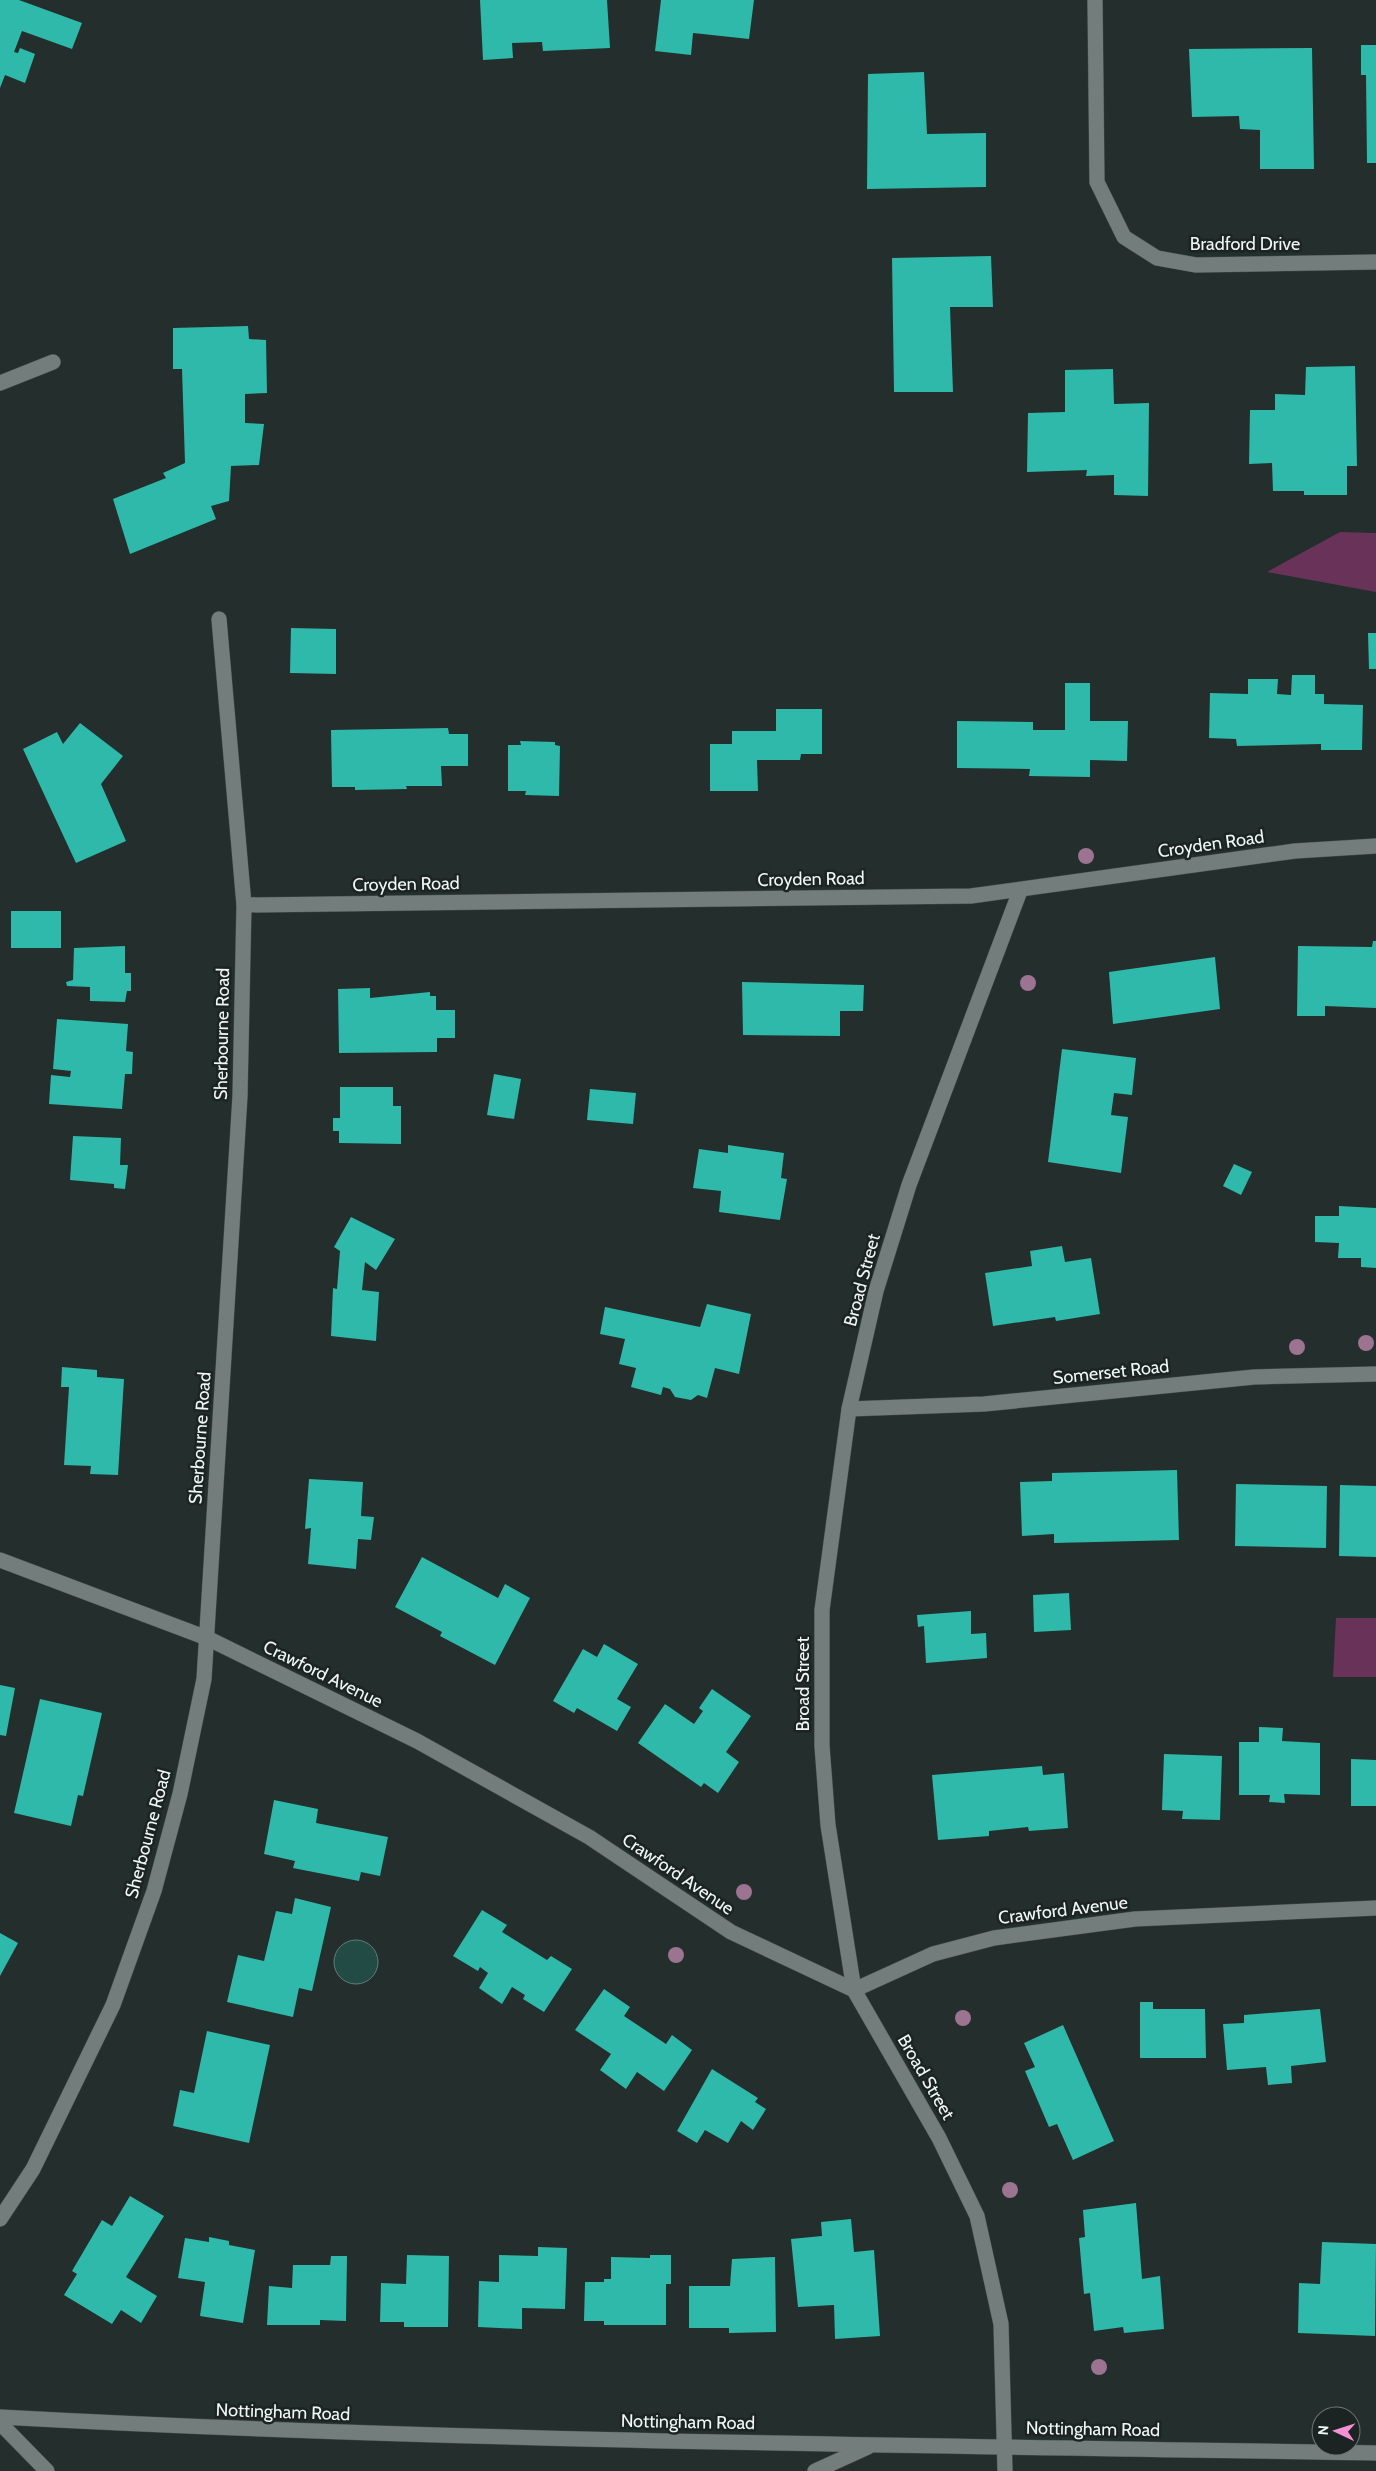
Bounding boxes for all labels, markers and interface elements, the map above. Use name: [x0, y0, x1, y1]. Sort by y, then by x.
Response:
street label: Bradford Drive: [1190, 233, 1300, 255]
street label: Croyden Road: [1156, 826, 1266, 862]
street label: Croyden Road: [757, 867, 865, 891]
street label: Croyden Road: [352, 872, 460, 896]
street label: Sherbourne Road: [210, 968, 234, 1100]
street label: Broad Street: [839, 1231, 885, 1329]
street label: Somerset Road: [1052, 1355, 1170, 1389]
street label: Sherbourne Road: [184, 1371, 216, 1505]
street label: Crawford Avenue: [260, 1636, 386, 1712]
street label: Broad Street: [792, 1637, 814, 1731]
street label: Sherbourne Road: [120, 1767, 176, 1901]
street label: Crawford Avenue: [618, 1828, 738, 1920]
street label: Crawford Avenue: [997, 1891, 1129, 1929]
street label: Broad Street: [893, 2030, 959, 2124]
street label: Nottingham Road: [215, 2399, 351, 2425]
north arrow: [1311, 2406, 1361, 2456]
street label: Nottingham Road: [621, 2410, 755, 2434]
street label: Nottingham Road: [1026, 2417, 1160, 2441]
text: N: [1314, 2425, 1332, 2436]

